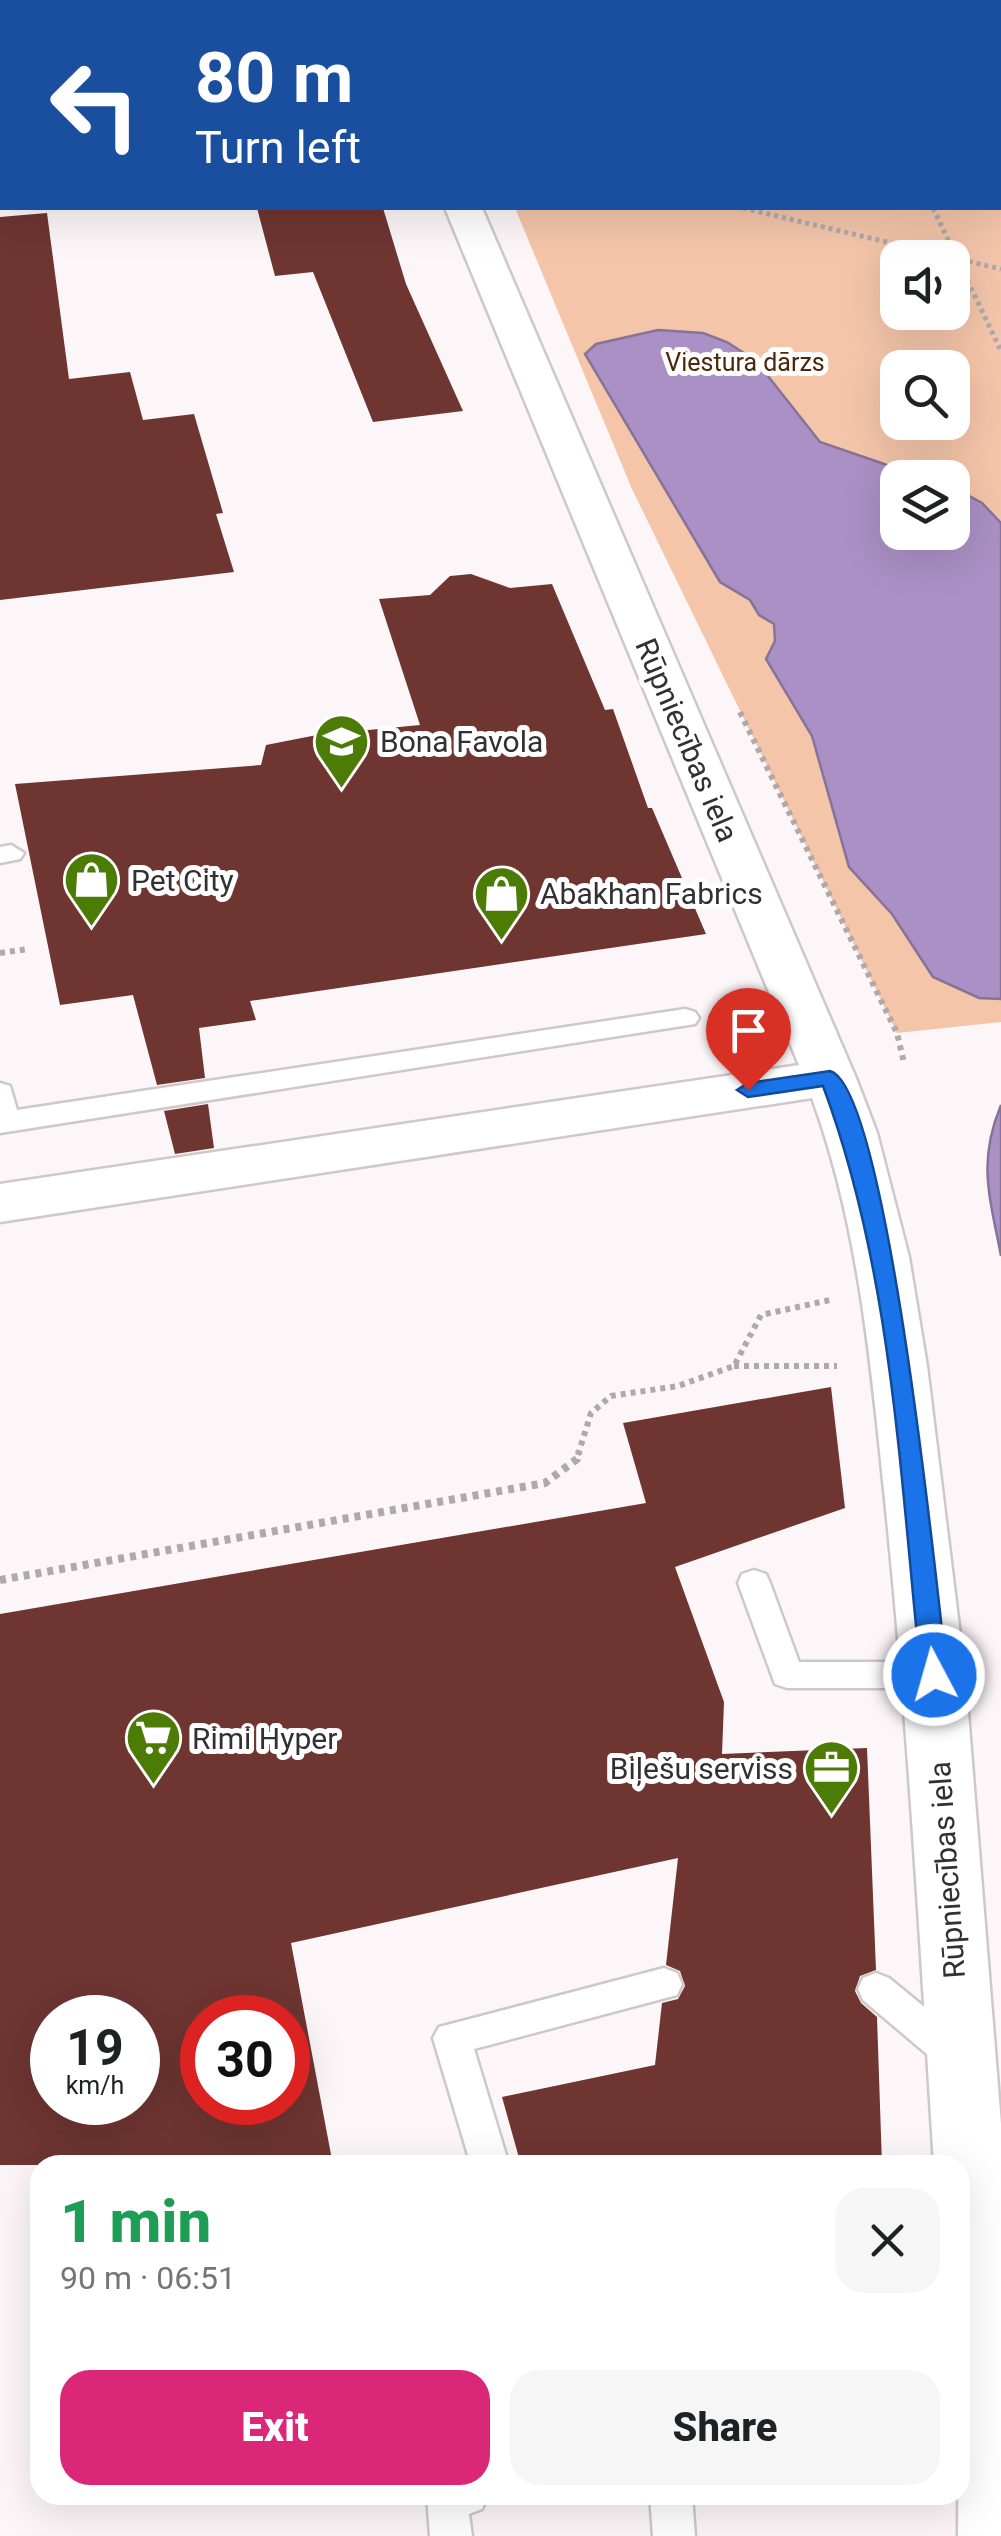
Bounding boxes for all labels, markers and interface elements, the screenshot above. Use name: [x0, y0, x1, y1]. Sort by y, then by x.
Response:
text: 80 m: [195, 37, 353, 119]
icon: left: [30, 40, 160, 170]
text: Turn left: [195, 121, 361, 174]
map controls: [880, 240, 970, 550]
button: sound: [880, 240, 970, 330]
park label: Viestura dārzs: [665, 348, 825, 377]
button: search: [880, 350, 970, 440]
button: layers: [880, 460, 970, 550]
street label: Rūpniecības iela: [628, 633, 746, 847]
school or university icon: Bona Favola: [311, 711, 371, 790]
place label: Bona Favola: [380, 724, 543, 759]
shop icon: Pet City: [62, 850, 122, 929]
place label: Pet City: [131, 863, 234, 898]
shop icon: Abakhan Fabrics: [471, 863, 531, 942]
place label: Abakhan Fabrics: [540, 876, 763, 911]
pin: [706, 988, 791, 1091]
icon: arrive: [721, 1003, 776, 1058]
position arrow: [882, 1623, 986, 1727]
supermarket icon: Rimi Hyper: [123, 1708, 183, 1787]
place label: Rimi Hyper: [192, 1721, 337, 1756]
office icon: Biļešu serviss: [802, 1738, 862, 1817]
place label: Biļešu serviss: [610, 1751, 793, 1787]
street label: Rūpniecības iela: [922, 1760, 972, 1980]
speed limit sign: 30: [180, 1995, 310, 2125]
text: 19: [66, 2019, 124, 2077]
text: km/h: [66, 2071, 124, 2100]
text: 1 min: [60, 2186, 211, 2257]
button: close: [835, 2188, 940, 2293]
text: 90 m · 06:51: [60, 2259, 236, 2297]
button: Exit: [60, 2370, 490, 2485]
button: Share: [510, 2370, 940, 2485]

